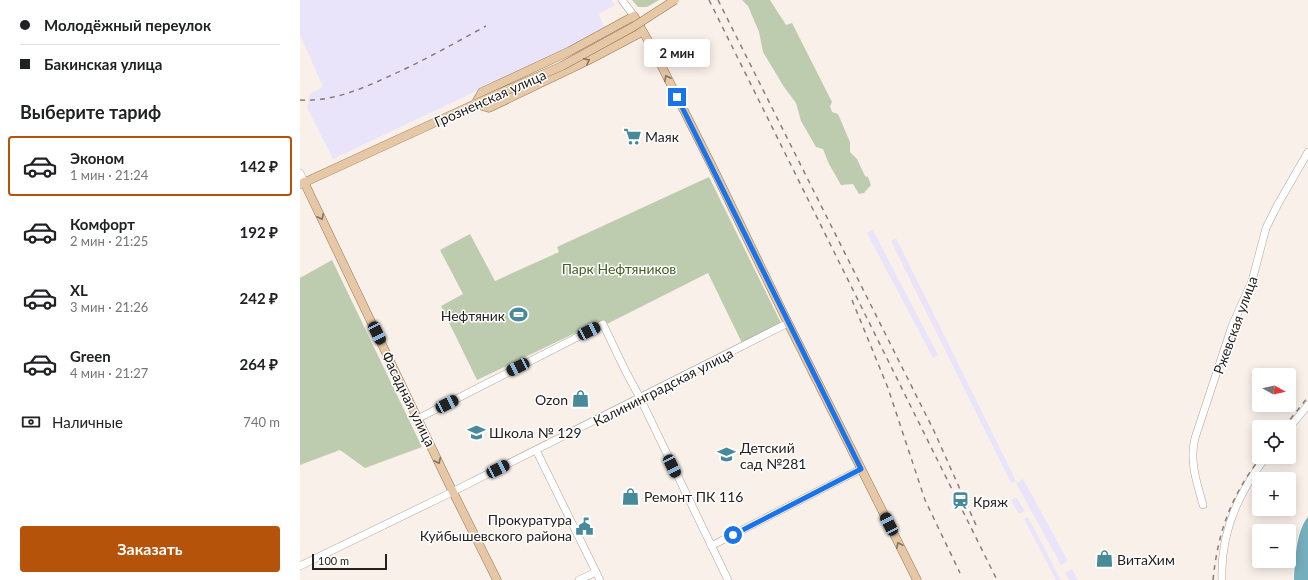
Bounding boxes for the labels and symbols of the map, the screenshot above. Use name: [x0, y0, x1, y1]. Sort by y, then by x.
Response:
callout: 2 мин: [644, 39, 710, 67]
one-way arrow: [583, 58, 590, 66]
street label: Грозненская улица: [431, 66, 549, 130]
one-way arrow: [664, 74, 672, 82]
route end: [668, 88, 686, 106]
supermarket icon: Маяк: [622, 126, 642, 146]
place label: Маяк: [645, 128, 680, 145]
one-way arrow: [316, 213, 324, 221]
park label: Парк Нефтяников: [562, 260, 676, 277]
street label: Ржевская улица: [1209, 274, 1261, 376]
sports icon: Нефтяник: [508, 305, 528, 325]
place label: Нефтяник: [441, 307, 506, 324]
car: [366, 320, 388, 346]
car: [576, 320, 602, 342]
street label: Калининградская улица: [590, 344, 736, 430]
street label: Фасадная улица: [379, 349, 439, 449]
car: [505, 356, 531, 378]
north arrow: [1252, 368, 1296, 412]
shop icon: Ozon: [571, 389, 591, 409]
place label: Ozon: [535, 391, 568, 408]
car: [434, 393, 460, 415]
school or university icon: Школа № 129: [466, 422, 486, 442]
place label: Школа № 129: [489, 424, 582, 441]
place label: Детский сад №281: [740, 439, 806, 472]
school or university icon: Детский сад №281: [717, 445, 737, 465]
car: [661, 453, 683, 479]
one-way arrow: [433, 456, 441, 464]
car: [485, 458, 511, 480]
shop icon: Ремонт ПК 116: [621, 486, 641, 506]
place label: Ремонт ПК 116: [644, 488, 743, 505]
station icon: Кряж: [950, 491, 970, 511]
place label: Кряж: [973, 493, 1008, 510]
place label: Прокуратура Куйбышевского района: [420, 511, 572, 544]
car: [878, 511, 900, 537]
public building icon: Прокуратура Куйбышевского района: [575, 517, 595, 537]
route start: [724, 526, 742, 544]
one-way arrow: [896, 542, 904, 549]
shop icon: ВитаХим: [1094, 549, 1114, 569]
place label: ВитаХим: [1117, 551, 1175, 568]
scale bar: [312, 552, 387, 571]

